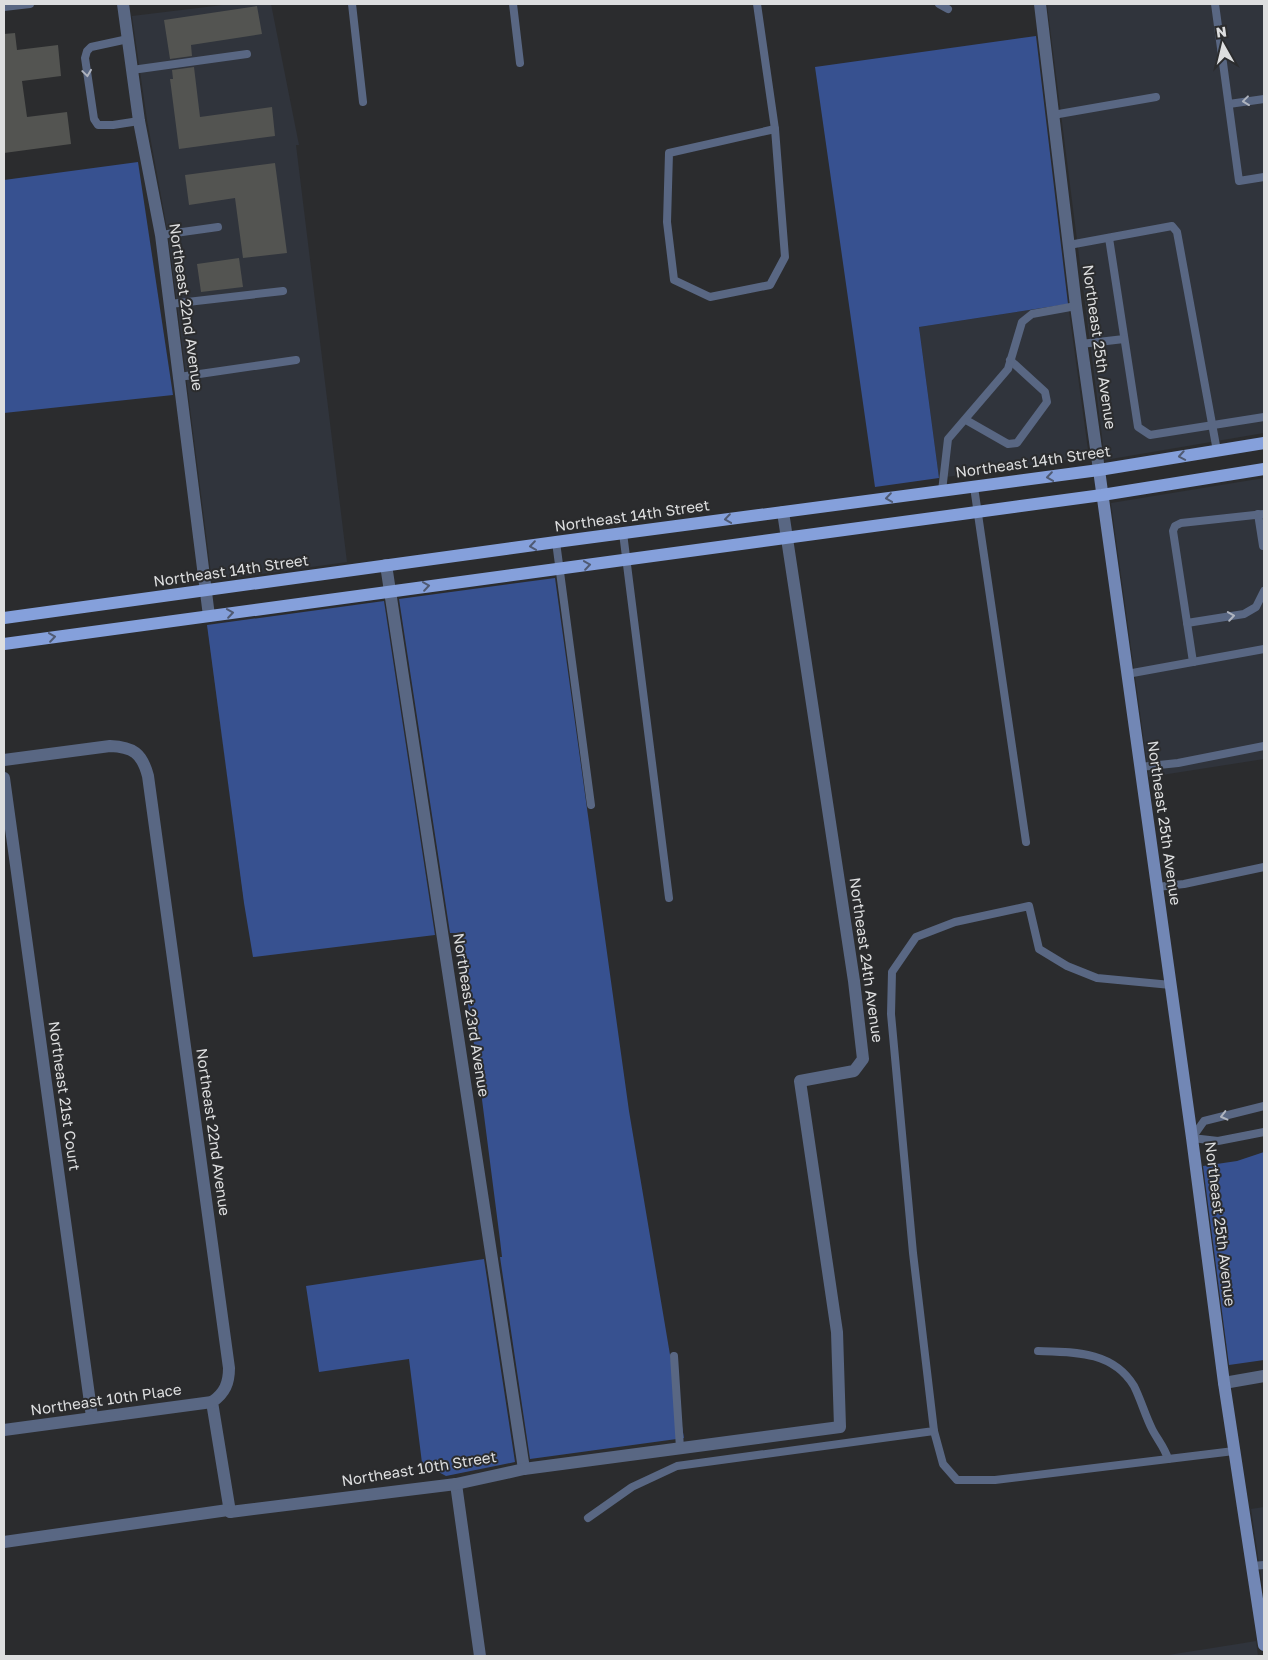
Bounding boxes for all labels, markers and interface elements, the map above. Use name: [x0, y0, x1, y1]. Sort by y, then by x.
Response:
north arrow: [1198, 20, 1248, 70]
text: N: [1215, 22, 1228, 41]
one-way arrow: [81, 69, 92, 77]
one-way arrow: [1242, 95, 1250, 106]
street label: Northeast 22nd Avenue: [166, 222, 208, 392]
street label: Northeast 25th Avenue: [1080, 263, 1120, 431]
street label: Northeast 14th Street: [954, 441, 1112, 481]
one-way arrow: [1177, 451, 1186, 461]
one-way arrow: [1046, 471, 1054, 482]
one-way arrow: [885, 492, 893, 503]
street label: Northeast 14th Street: [553, 495, 711, 535]
one-way arrow: [724, 514, 733, 524]
one-way arrow: [528, 540, 537, 550]
street label: Northeast 14th Street: [152, 550, 310, 590]
one-way arrow: [584, 560, 592, 571]
one-way arrow: [422, 582, 430, 592]
one-way arrow: [227, 608, 235, 619]
one-way arrow: [1227, 611, 1236, 621]
one-way arrow: [48, 632, 56, 643]
street label: Northeast 25th Avenue: [1145, 739, 1185, 907]
street label: Northeast 24th Avenue: [846, 876, 888, 1044]
street label: Northeast 23rd Avenue: [450, 932, 494, 1098]
street label: Northeast 21st Court: [46, 1020, 84, 1172]
street label: Northeast 22nd Avenue: [193, 1047, 235, 1217]
one-way arrow: [1220, 1110, 1228, 1120]
street label: Northeast 25th Avenue: [1202, 1140, 1240, 1308]
street label: Northeast 10th Place: [29, 1379, 183, 1419]
street label: Northeast 10th Street: [340, 1447, 498, 1489]

